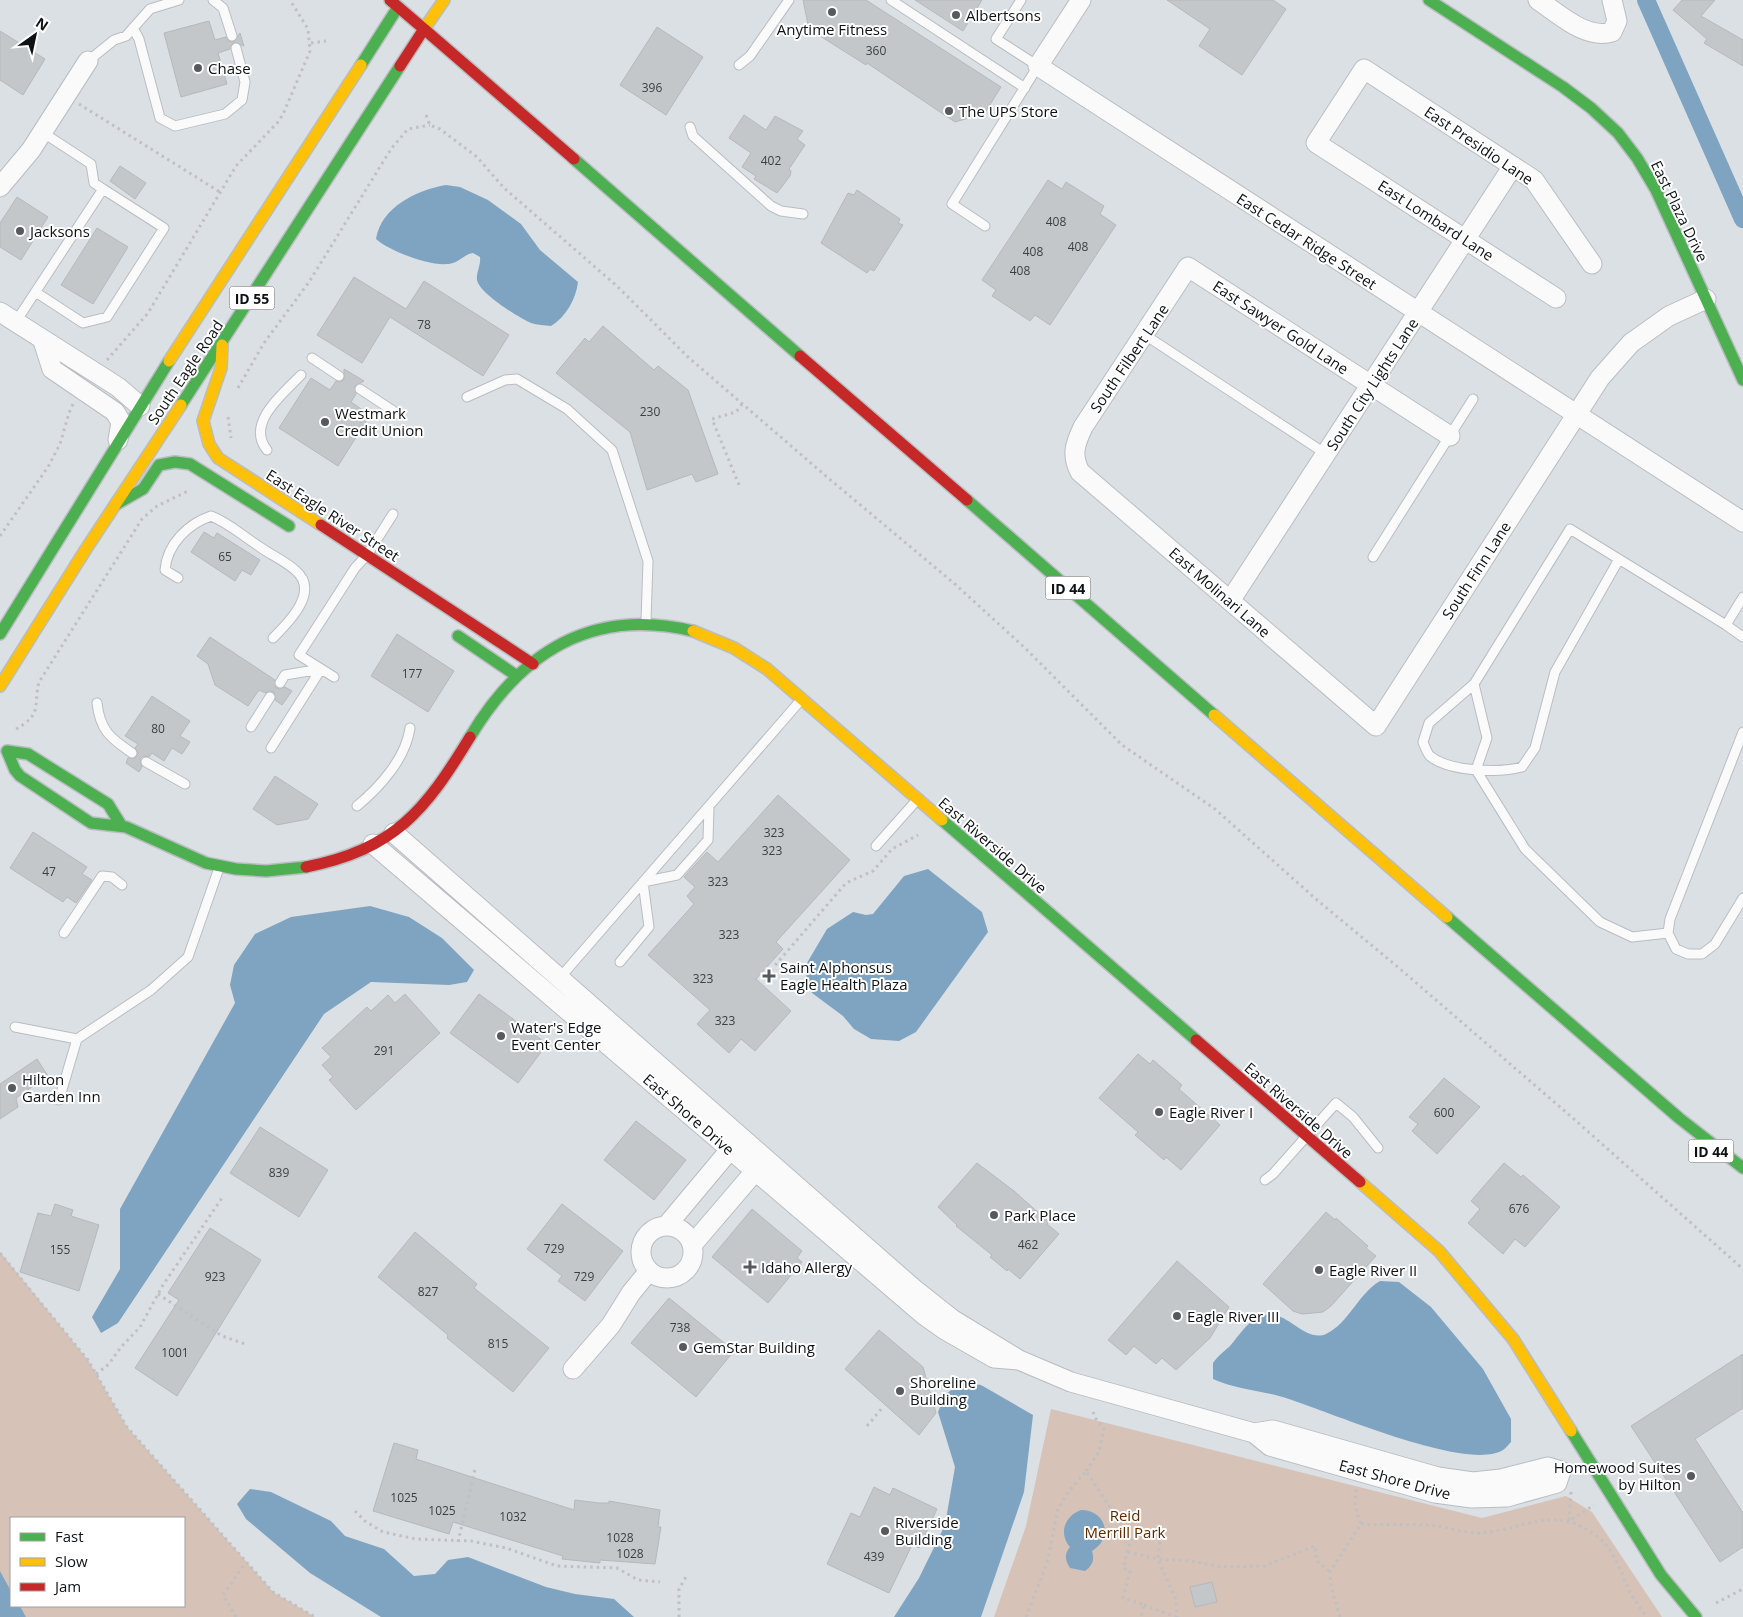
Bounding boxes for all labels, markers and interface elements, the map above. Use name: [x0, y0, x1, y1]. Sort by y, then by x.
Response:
place label: Albertsons: [966, 5, 1041, 25]
marker: Anytime Fitness: [826, 6, 838, 18]
marker: Albertsons: [950, 9, 962, 21]
north arrow: [10, 10, 60, 60]
text: N: [32, 13, 52, 35]
place label: Anytime Fitness: [777, 19, 887, 39]
house number: 360: [866, 42, 886, 59]
place label: Chase: [208, 58, 251, 78]
marker: Chase: [192, 62, 204, 74]
house number: 396: [642, 79, 662, 96]
place label: The UPS Store: [959, 101, 1058, 121]
street label: East Presidio Lane: [1421, 101, 1537, 189]
marker: The UPS Store: [943, 105, 955, 117]
house number: 402: [761, 152, 781, 169]
street label: East Plaza Drive: [1647, 157, 1713, 265]
street label: East Lombard Lane: [1374, 175, 1498, 265]
street label: East Cedar Ridge Street: [1233, 188, 1381, 294]
house number: 408: [1046, 213, 1066, 230]
place label: Jacksons: [28, 221, 90, 241]
marker: Jacksons: [14, 225, 26, 237]
house number: 408: [1068, 238, 1088, 255]
house number: 408: [1023, 243, 1043, 260]
house number: 408: [1010, 262, 1030, 279]
street label: East Sawyer Gold Lane: [1209, 276, 1353, 378]
road number: ID 55: [230, 286, 274, 310]
street label: South Filbert Lane: [1085, 300, 1173, 416]
street label: South City Lights Lane: [1322, 314, 1422, 454]
street label: South Eagle Road: [143, 316, 227, 428]
house number: 78: [417, 316, 431, 333]
place label: Westmark Credit Union: [335, 403, 423, 440]
house number: 230: [640, 403, 660, 420]
marker: Westmark Credit Union: [319, 416, 331, 428]
street label: East Eagle River Street: [263, 464, 403, 566]
street label: South Finn Lane: [1437, 517, 1515, 623]
street label: East Molinari Lane: [1165, 542, 1275, 642]
house number: 65: [218, 548, 232, 565]
road number: ID 44: [1046, 576, 1090, 600]
house number: 177: [402, 665, 422, 682]
house number: 80: [151, 720, 165, 737]
street label: East Riverside Drive: [935, 792, 1051, 898]
house number: 323: [764, 824, 784, 841]
house number: 323: [762, 842, 782, 859]
house number: 47: [42, 863, 56, 880]
house number: 323: [708, 873, 728, 890]
house number: 323: [719, 926, 739, 943]
place label: Saint Alphonsus Eagle Health Plaza: [780, 957, 907, 994]
marker: Saint Alphonsus Eagle Health Plaza: [762, 969, 776, 983]
house number: 323: [693, 970, 713, 987]
house number: 323: [715, 1012, 735, 1029]
place label: Water's Edge Event Center: [511, 1017, 602, 1054]
marker: Water's Edge Event Center: [495, 1030, 507, 1042]
house number: 291: [374, 1042, 394, 1059]
street label: East Riverside Drive: [1241, 1057, 1357, 1163]
place label: Hilton Garden Inn: [22, 1069, 101, 1106]
street label: East Shore Drive: [639, 1069, 739, 1159]
marker: Hilton Garden Inn: [6, 1082, 18, 1094]
place label: Eagle River I: [1169, 1102, 1253, 1122]
house number: 600: [1434, 1104, 1454, 1121]
marker: Eagle River I: [1153, 1106, 1165, 1118]
road number: ID 44: [1688, 1140, 1734, 1162]
house number: 839: [269, 1164, 289, 1181]
house number: 676: [1509, 1200, 1529, 1217]
place label: Park Place: [1004, 1205, 1076, 1225]
marker: Park Place: [988, 1209, 1000, 1221]
house number: 462: [1018, 1236, 1038, 1253]
house number: 729: [544, 1240, 564, 1257]
house number: 155: [50, 1241, 70, 1258]
place label: Idaho Allergy: [761, 1257, 853, 1277]
marker: Idaho Allergy: [743, 1260, 757, 1274]
place label: Eagle River II: [1329, 1260, 1417, 1280]
marker: Eagle River II: [1313, 1264, 1325, 1276]
house number: 923: [205, 1268, 225, 1285]
house number: 729: [574, 1268, 594, 1285]
house number: 827: [418, 1283, 438, 1300]
place label: Eagle River III: [1187, 1306, 1279, 1326]
marker: Eagle River III: [1171, 1310, 1183, 1322]
house number: 738: [670, 1319, 690, 1336]
house number: 815: [488, 1335, 508, 1352]
place label: GemStar Building: [693, 1337, 815, 1357]
marker: GemStar Building: [677, 1341, 689, 1353]
house number: 1001: [161, 1344, 189, 1361]
place label: Shoreline Building: [910, 1372, 976, 1409]
marker: Shoreline Building: [894, 1385, 906, 1397]
street label: East Shore Drive: [1337, 1454, 1453, 1504]
place label: Homewood Suites by Hilton: [1554, 1457, 1681, 1494]
marker: Homewood Suites by Hilton: [1685, 1470, 1697, 1482]
house number: 1025: [390, 1489, 418, 1506]
house number: 1025: [428, 1502, 456, 1519]
park label: Reid Merrill Park: [1085, 1505, 1166, 1542]
house number: 1032: [499, 1508, 527, 1525]
place label: Riverside Building: [895, 1512, 959, 1549]
legend: [10, 1517, 185, 1607]
marker: Riverside Building: [879, 1525, 891, 1537]
text: Fast: [55, 1526, 84, 1546]
house number: 1028: [606, 1529, 634, 1546]
house number: 1028: [616, 1545, 644, 1562]
house number: 439: [864, 1548, 884, 1565]
text: Slow: [55, 1551, 88, 1571]
text: Jam: [53, 1576, 81, 1596]

